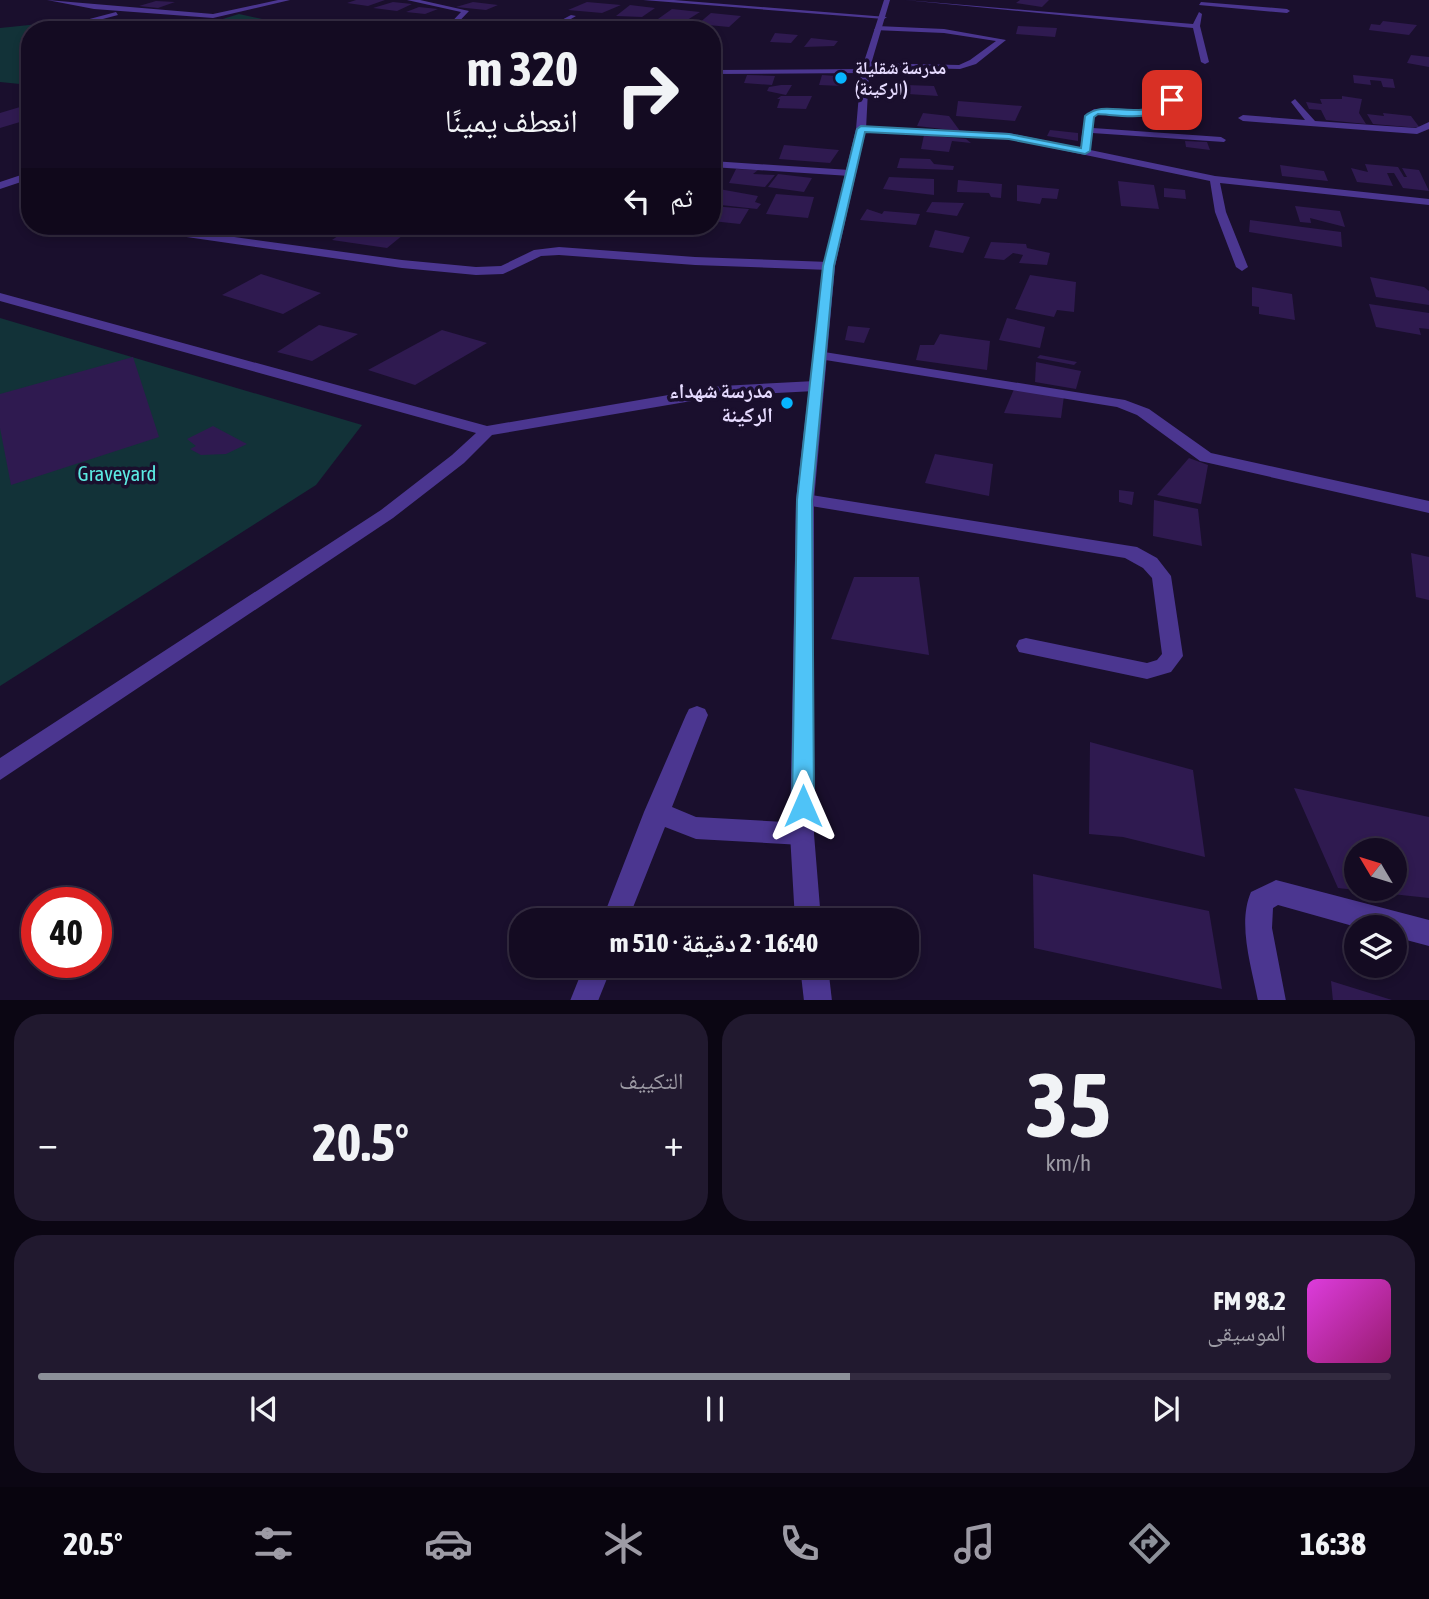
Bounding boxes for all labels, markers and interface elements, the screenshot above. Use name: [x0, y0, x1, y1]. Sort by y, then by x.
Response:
text: 320 m: [467, 40, 578, 96]
icon: right: [602, 49, 693, 140]
place label: مدرسة شقليلة (الركينة): [855, 57, 946, 99]
marker: مدرسة شقليلة (الركينة): [833, 70, 849, 86]
pin: [1142, 70, 1202, 130]
icon: arrive: [1153, 81, 1191, 119]
text: انعطف يمينًا: [445, 102, 578, 139]
icon: left: [618, 182, 656, 220]
text: ثم: [670, 183, 693, 213]
place label: مدرسة شهداء الركينة: [669, 378, 773, 427]
marker: مدرسة شهداء الركينة: [779, 395, 795, 411]
park label: Graveyard: [78, 461, 156, 485]
position arrow: [766, 769, 840, 843]
north arrow: [1344, 838, 1407, 901]
map controls: [1344, 838, 1407, 978]
speed limit sign: 40: [21, 887, 112, 978]
button: layers: [1344, 915, 1407, 978]
text: 16:40 · 2 دقيقة · 510 m: [610, 928, 818, 958]
text: 35: [1025, 1052, 1111, 1156]
text: التكييف: [619, 1068, 684, 1094]
text: 20.5°: [312, 1112, 409, 1172]
text: −: [38, 1121, 58, 1164]
text: +: [664, 1121, 684, 1164]
text: km/h: [1045, 1150, 1091, 1176]
text: 98.2 FM: [1213, 1286, 1286, 1316]
text: الموسيقى: [1207, 1320, 1286, 1346]
icon: previous: [245, 1390, 283, 1428]
icon: pause: [696, 1390, 734, 1428]
icon: next: [1147, 1390, 1185, 1428]
icon: filters: [249, 1519, 298, 1568]
icon: car: [424, 1519, 473, 1568]
icon: climate: [599, 1519, 648, 1568]
icon: phone: [775, 1519, 824, 1568]
icon: music: [950, 1519, 999, 1568]
icon: directions: [1125, 1519, 1174, 1568]
text: 20.5°: [63, 1525, 123, 1562]
text: 16:38: [1300, 1525, 1366, 1562]

